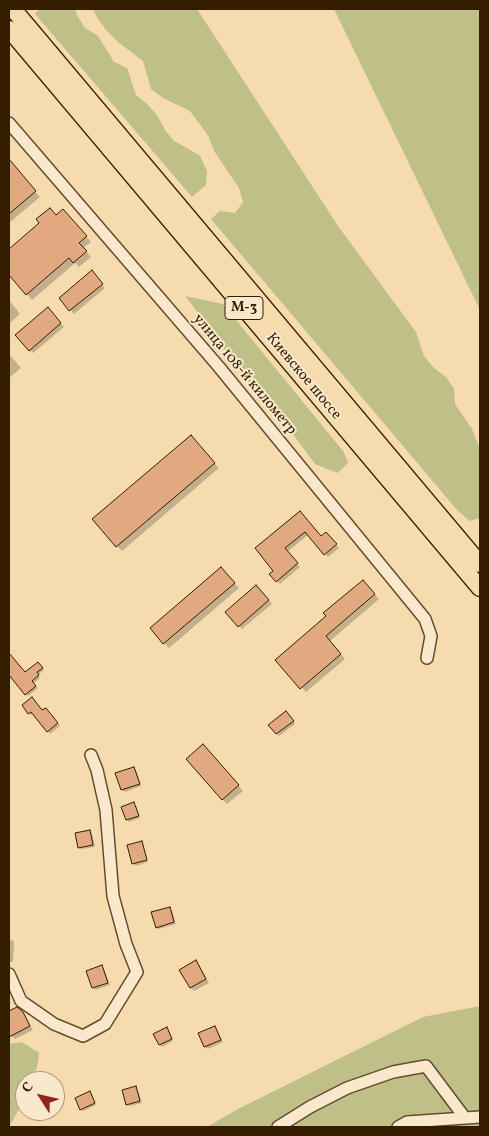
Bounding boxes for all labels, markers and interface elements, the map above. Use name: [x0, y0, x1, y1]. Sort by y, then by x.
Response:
road number: М-3: [225, 296, 263, 320]
street label: улица 108-й километр: [188, 311, 300, 439]
street label: Киевское шоссе: [262, 330, 344, 424]
north arrow: [15, 1071, 65, 1121]
text: С: [18, 1079, 38, 1097]

